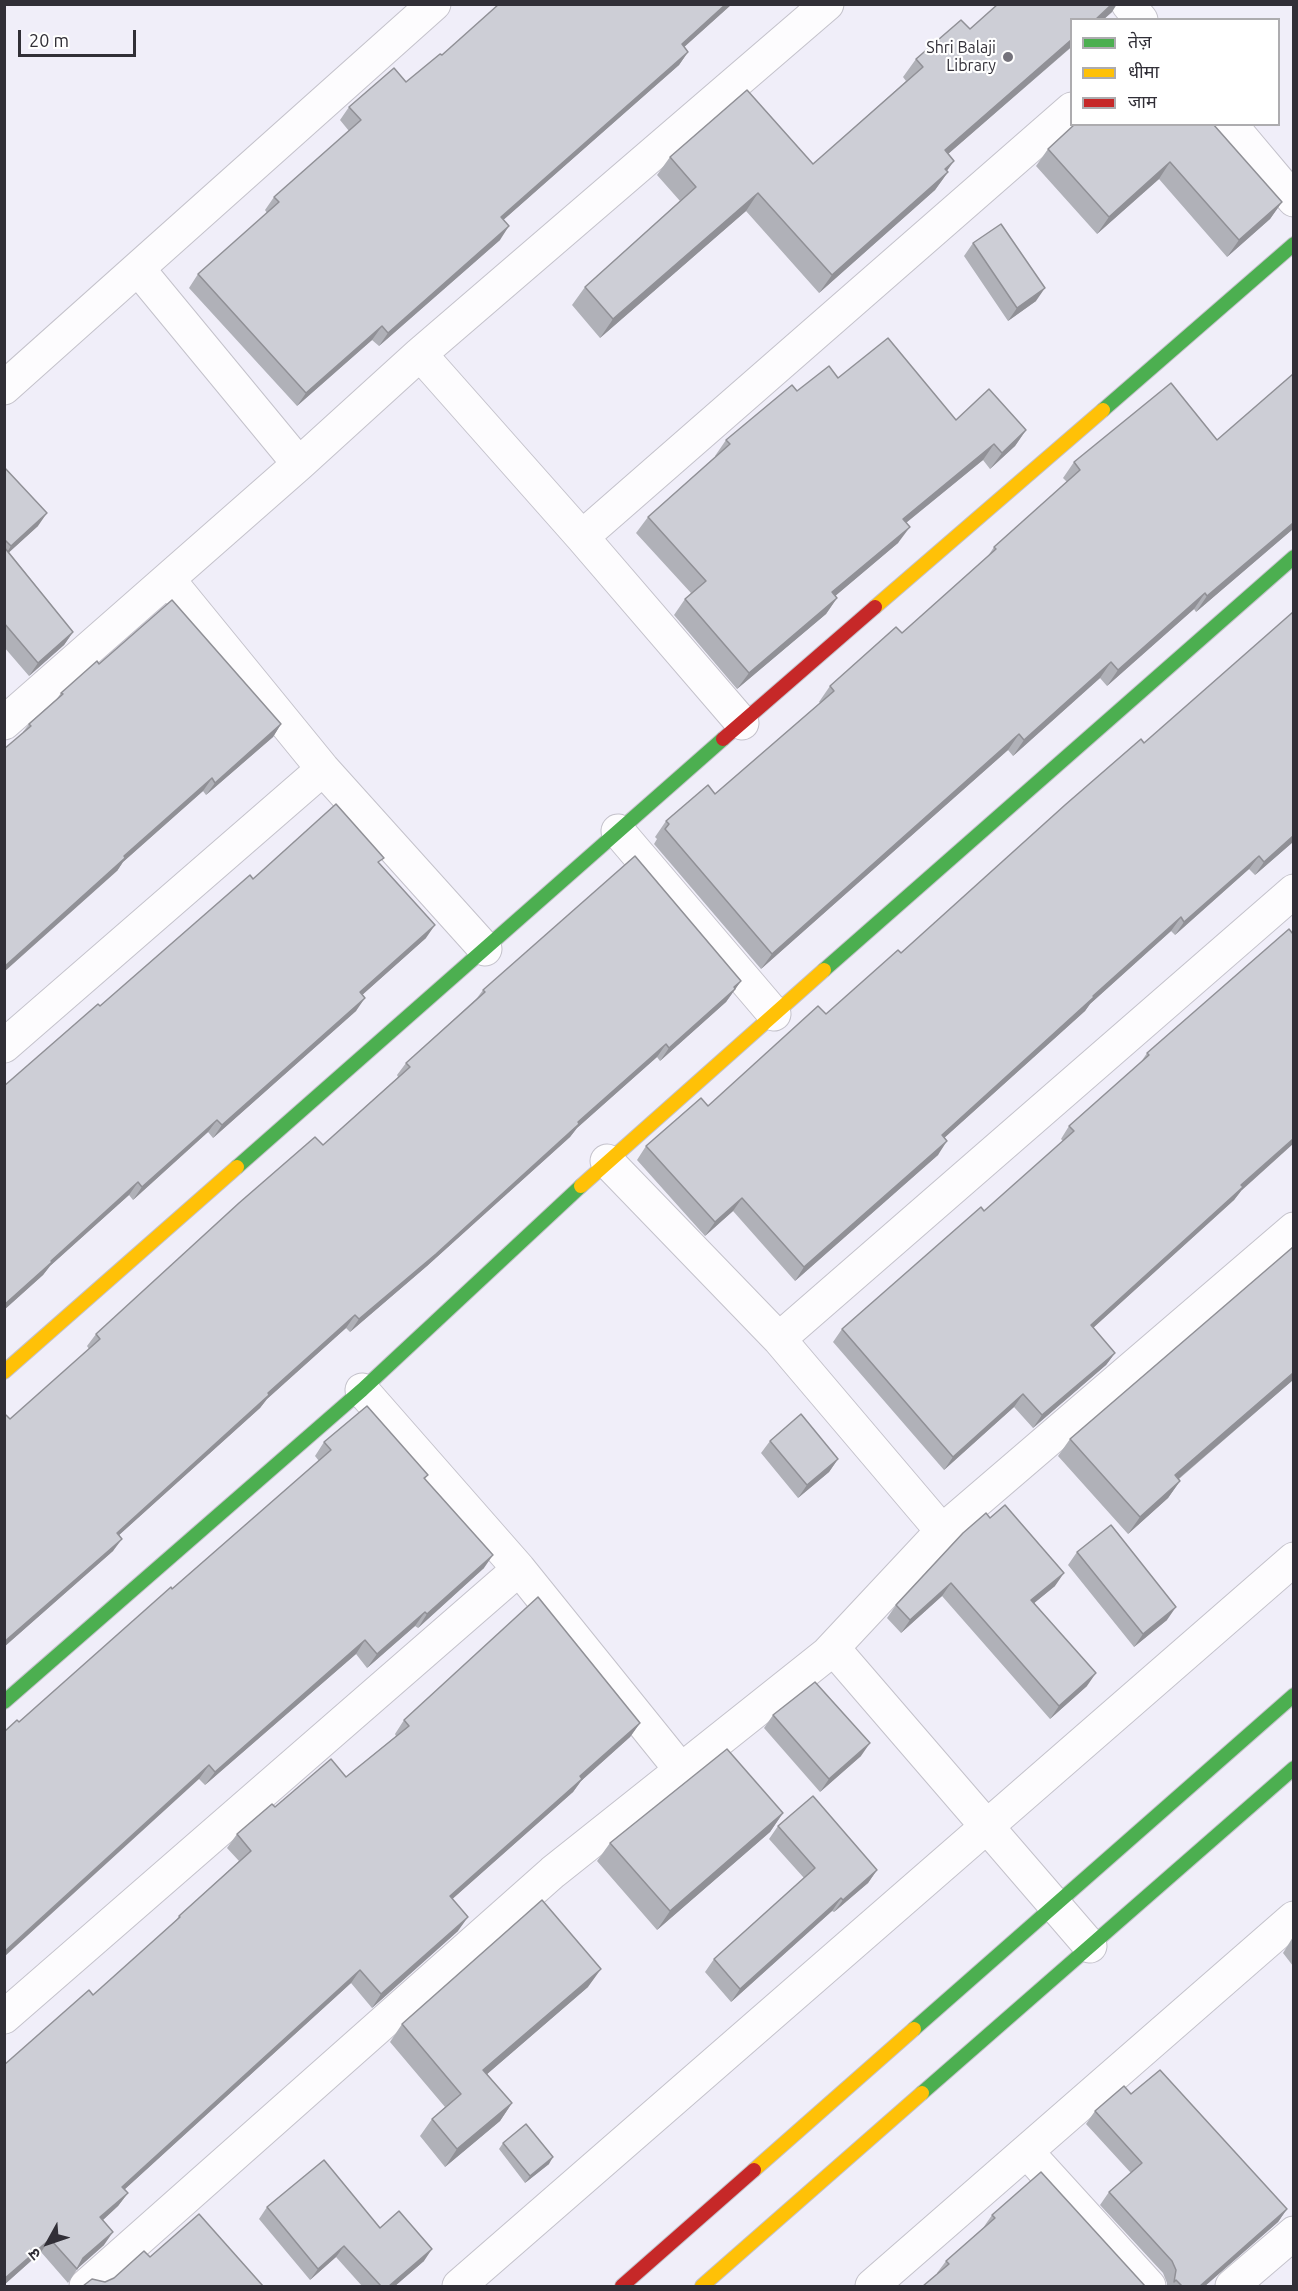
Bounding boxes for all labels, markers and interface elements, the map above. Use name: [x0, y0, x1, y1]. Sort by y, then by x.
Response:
scale bar: [21, 18, 140, 56]
legend: [1070, 18, 1280, 126]
text: 20 m: [29, 30, 69, 50]
text: तेज़: [1128, 31, 1152, 51]
place label: Shri Balaji Library: [926, 38, 996, 76]
marker: Shri Balaji Library: [1001, 50, 1015, 64]
text: धीमा: [1128, 61, 1159, 81]
text: जाम: [1128, 91, 1157, 111]
north arrow: [18, 2213, 78, 2273]
text: उ: [24, 2245, 44, 2264]

